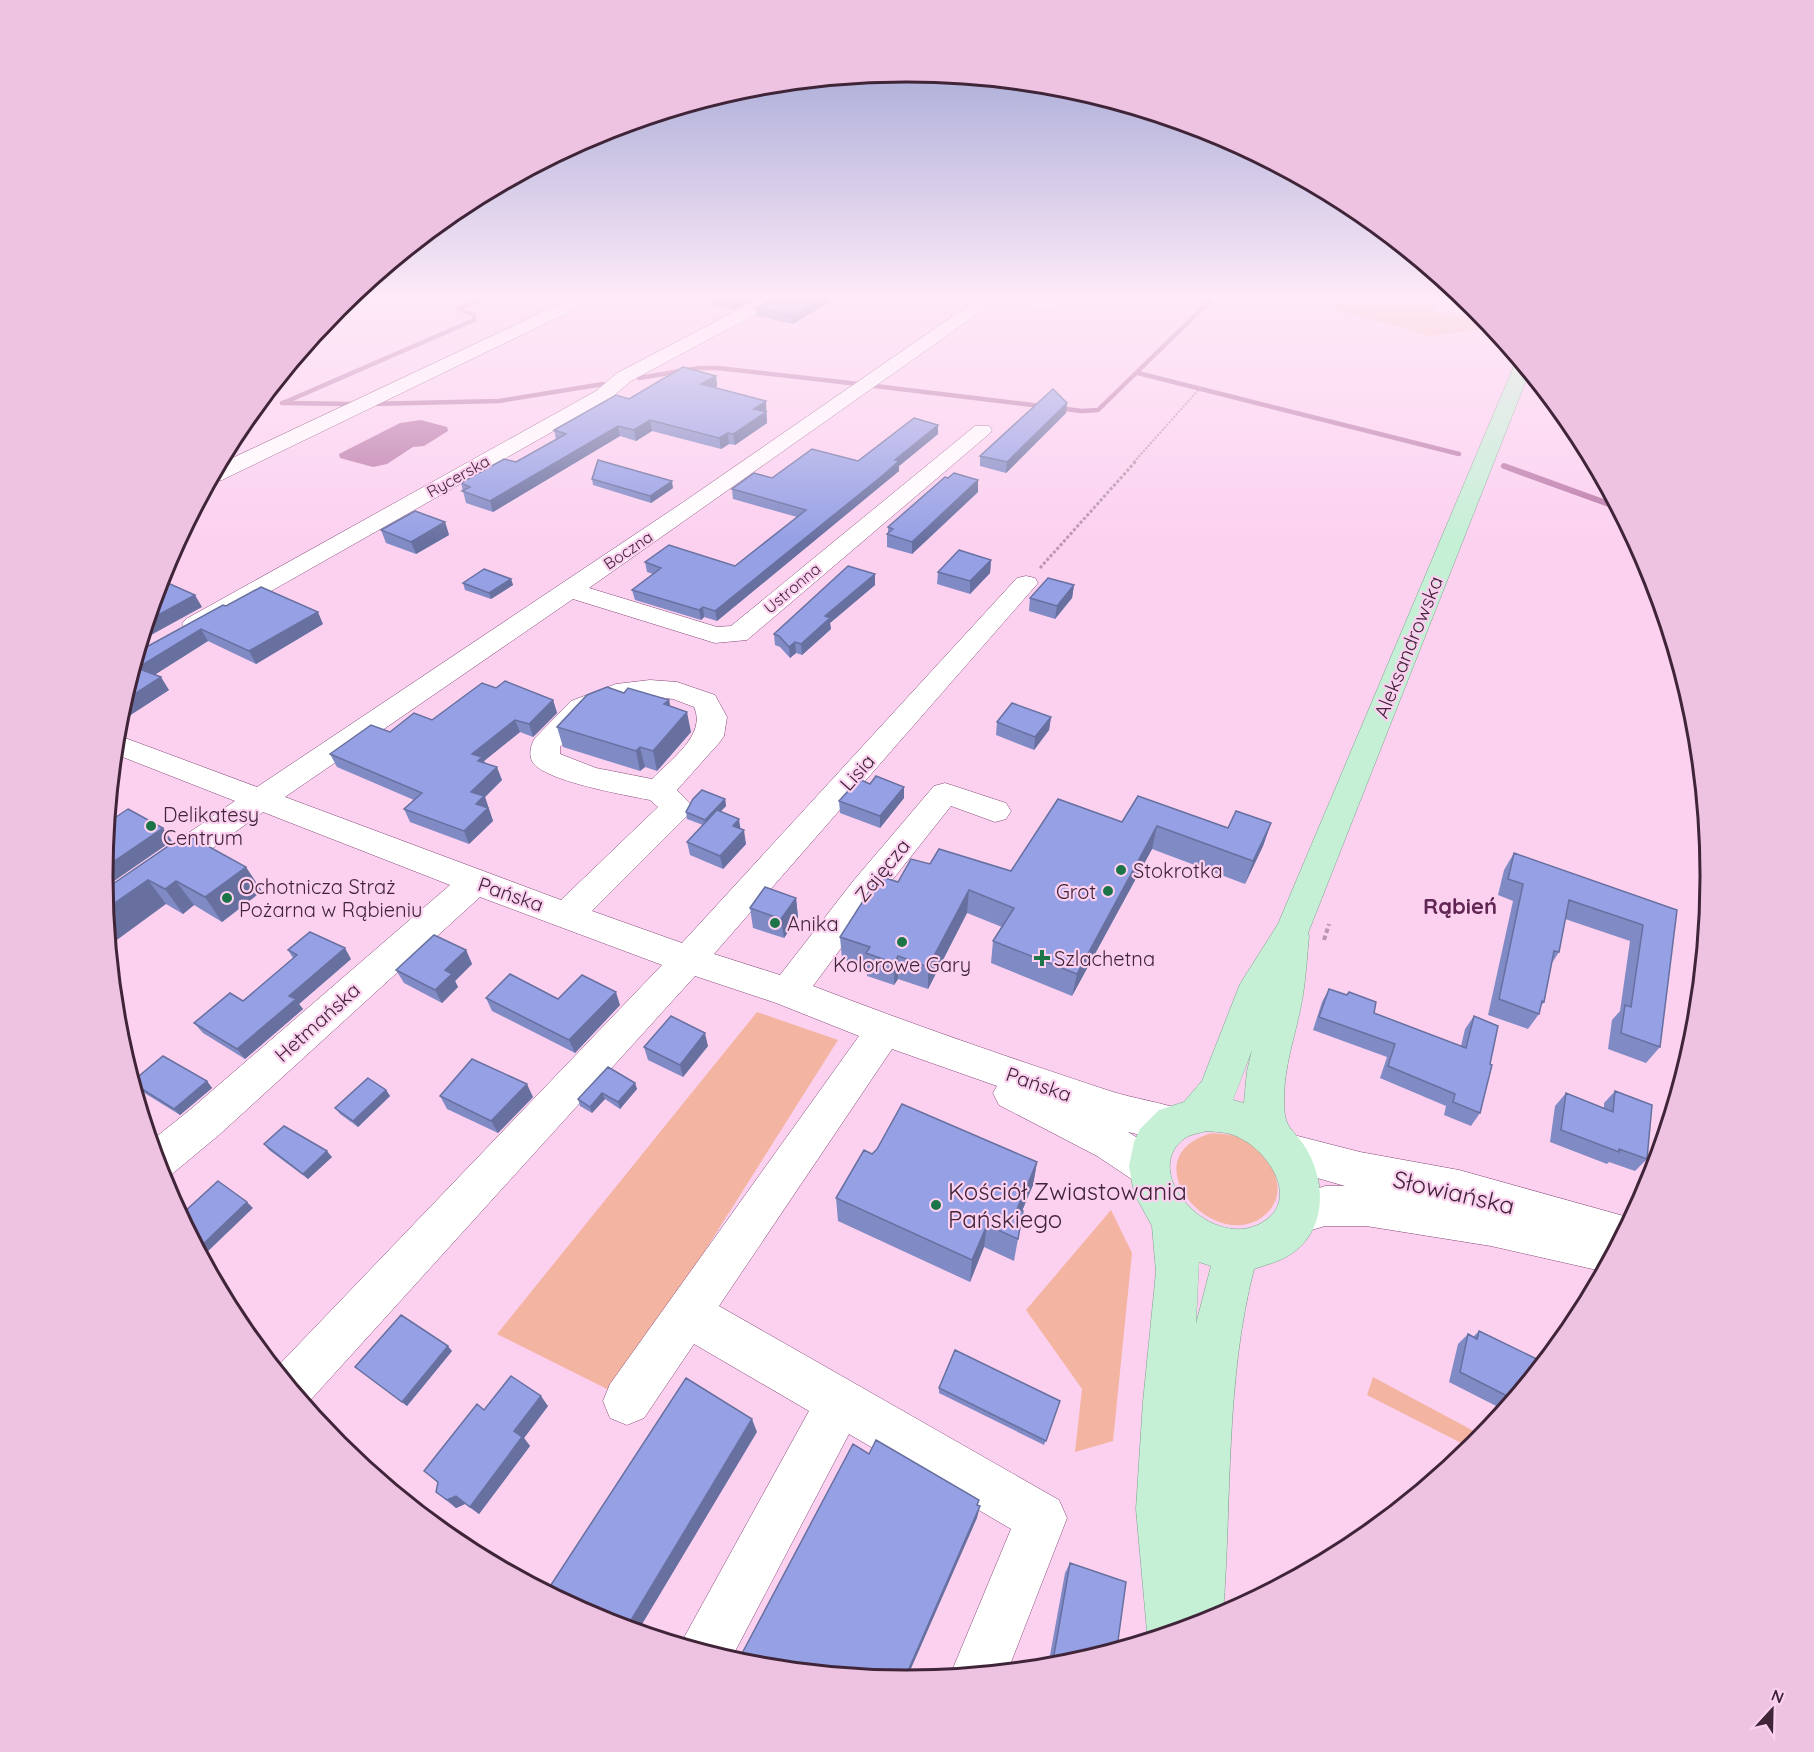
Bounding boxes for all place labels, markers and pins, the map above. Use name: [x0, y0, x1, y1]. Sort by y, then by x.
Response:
place label: Delikatesy Centrum: [163, 802, 259, 850]
marker: Delikatesy Centrum: [144, 819, 158, 833]
place label: Stokrotka: [1133, 858, 1223, 883]
marker: Stokrotka: [1114, 863, 1128, 877]
place label: Ochotnicza Straż Pożarna w Rąbieniu: [239, 874, 422, 922]
place label: Grot: [1056, 879, 1096, 904]
marker: Grot: [1101, 884, 1115, 898]
marker: Ochotnicza Straż Pożarna w Rąbieniu: [220, 891, 234, 905]
place label: Anika: [787, 911, 839, 936]
marker: Anika: [768, 916, 782, 930]
marker: Kolorowe Gary: [895, 935, 909, 949]
place label: Szlachetna: [1054, 946, 1155, 971]
marker: Szlachetna: [1035, 951, 1049, 965]
place label: Kolorowe Gary: [833, 952, 971, 977]
place label: Kościół Zwiastowania Pańskiego: [948, 1176, 1187, 1234]
marker: Kościół Zwiastowania Pańskiego: [929, 1198, 943, 1212]

